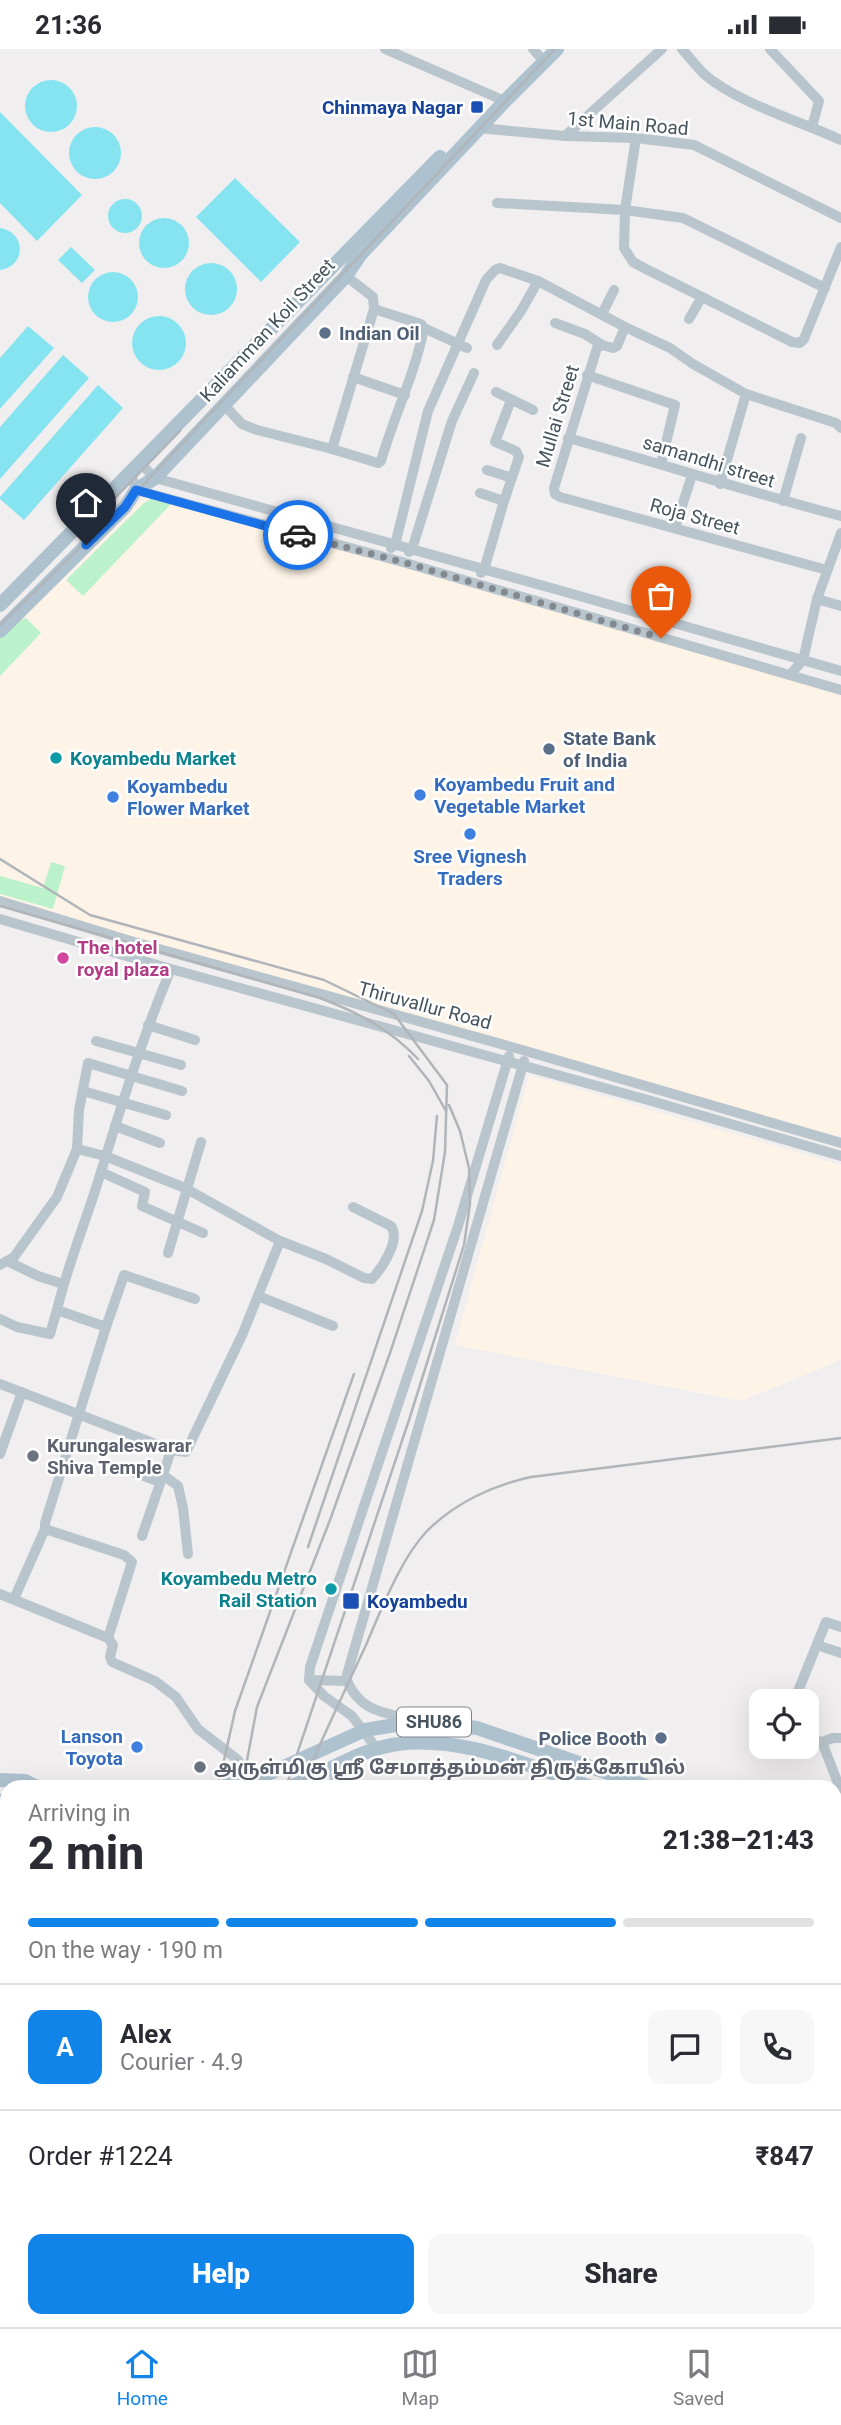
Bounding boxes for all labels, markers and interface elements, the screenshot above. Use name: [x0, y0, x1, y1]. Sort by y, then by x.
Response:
text: 21:36: [35, 10, 102, 40]
place label: Chinmaya Nagar: [322, 96, 463, 119]
marker: Chinmaya Nagar: [469, 99, 485, 115]
street label: 1st Main Road: [566, 107, 690, 140]
street label: Kaliamman Koil Street: [195, 254, 340, 407]
place label: Indian Oil: [339, 322, 420, 345]
marker: Indian Oil: [317, 325, 333, 341]
street label: Mullai Street: [531, 362, 584, 470]
street label: samandhi street: [640, 430, 778, 492]
pin: [56, 473, 116, 545]
icon: home: [67, 484, 105, 522]
street label: Roja Street: [647, 493, 742, 540]
courier: [263, 500, 333, 570]
icon: car: [279, 516, 317, 554]
pin: [631, 566, 691, 638]
icon: bag: [642, 577, 680, 615]
place label: State Bank of India: [563, 727, 657, 772]
marker: State Bank of India: [541, 741, 557, 757]
place label: Koyambedu Market: [70, 747, 236, 770]
marker: Koyambedu Market: [48, 750, 64, 766]
place label: Koyambedu Fruit and Vegetable Market: [434, 773, 615, 818]
place label: Koyambedu Flower Market: [127, 775, 250, 820]
marker: Koyambedu Fruit and Vegetable Market: [412, 787, 428, 803]
marker: Koyambedu Flower Market: [105, 789, 121, 805]
marker: Sree Vignesh Traders: [462, 826, 478, 842]
place label: Sree Vignesh Traders: [413, 845, 527, 890]
place label: The hotel royal plaza: [77, 936, 169, 981]
marker: The hotel royal plaza: [55, 950, 71, 966]
street label: Thiruvallur Road: [356, 977, 494, 1034]
place label: Kurungaleswarar Shiva Temple: [47, 1434, 192, 1479]
marker: Kurungaleswarar Shiva Temple: [25, 1448, 41, 1464]
place label: Koyambedu Metro Rail Station: [161, 1567, 317, 1612]
marker: Koyambedu Metro Rail Station: [323, 1581, 339, 1597]
place label: Koyambedu: [367, 1590, 468, 1613]
marker: Koyambedu: [341, 1591, 361, 1611]
map controls: [749, 1689, 819, 1759]
button: locate: [749, 1689, 819, 1759]
road number: SHU86: [397, 1707, 471, 1737]
place label: Lanson Toyota: [61, 1725, 123, 1770]
place label: Police Booth: [539, 1727, 647, 1750]
marker: Police Booth: [653, 1730, 669, 1746]
marker: Lanson Toyota: [129, 1739, 145, 1755]
place label: அருள்மிகு ஸ்ரீ சேமாத்தம்மன் திருக்கோயில்: [214, 1756, 685, 1781]
marker: அருள்மிகு ஸ்ரீ சேமாத்தம்மன் திருக்கோயில்: [192, 1759, 208, 1775]
text: Arriving in: [28, 1800, 131, 1827]
text: 21:38–21:43: [663, 1825, 814, 1855]
text: 2 min: [28, 1826, 144, 1880]
text: On the way · 190 m: [28, 1937, 223, 1964]
button: chat: [648, 2010, 722, 2084]
button: phone: [740, 2010, 814, 2084]
text: Alex: [120, 2019, 172, 2049]
text: A: [56, 2032, 74, 2062]
text: Courier · 4.9: [120, 2049, 243, 2076]
text: Order #1224: [28, 2141, 173, 2171]
text: ₹847: [756, 2141, 814, 2171]
button: Help: [28, 2234, 414, 2314]
button: Share: [428, 2234, 814, 2314]
tab: Home: [117, 2345, 168, 2410]
tab: Map: [401, 2345, 439, 2410]
tab: Saved: [673, 2345, 724, 2410]

